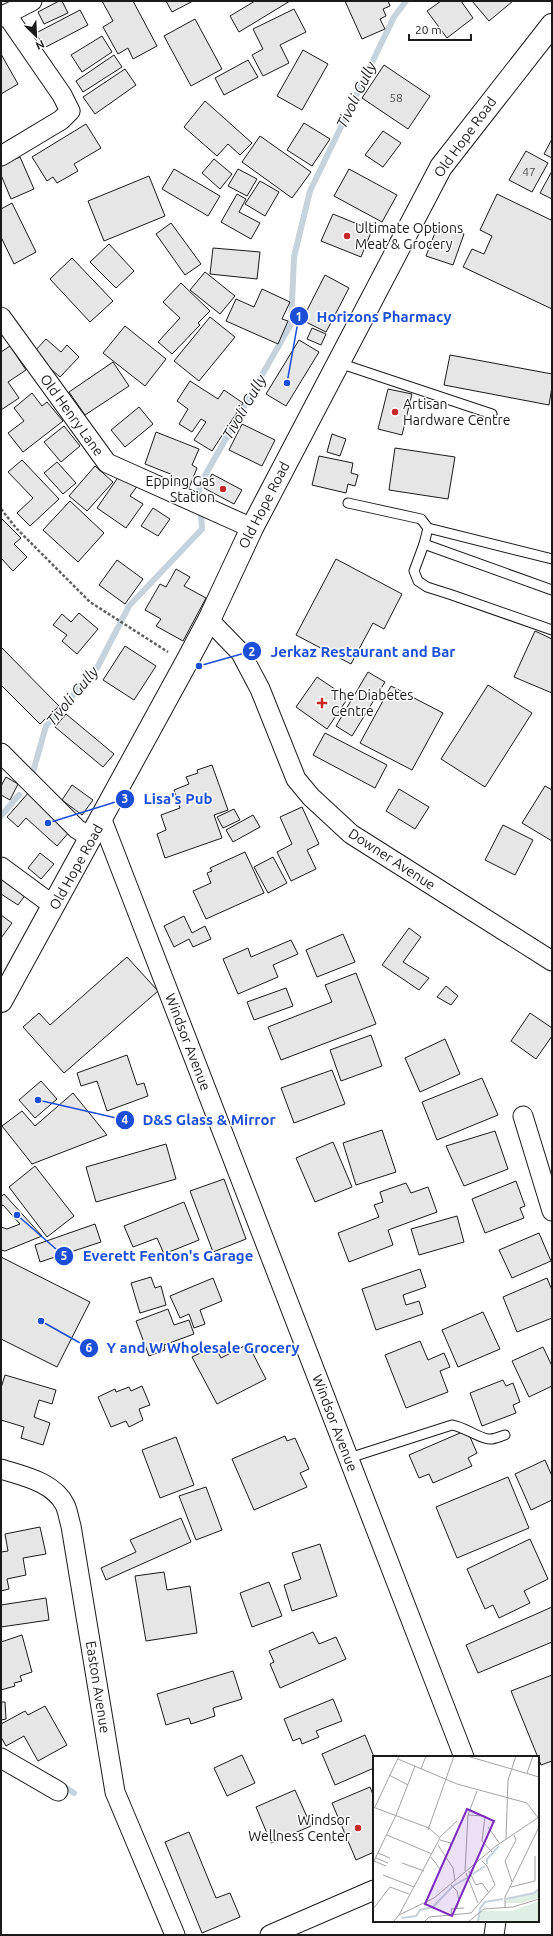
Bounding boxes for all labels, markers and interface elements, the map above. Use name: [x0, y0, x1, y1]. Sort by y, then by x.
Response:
north arrow: [16, 16, 56, 56]
scale bar: [409, 16, 471, 42]
text: 20 m: [415, 23, 442, 36]
text: N: [34, 38, 46, 52]
water label: Tivoli Gully: [333, 58, 380, 131]
house number: 58: [389, 91, 403, 104]
street label: Old Hope Road: [431, 94, 499, 180]
house number: 47: [522, 165, 536, 178]
place label: Ultimate Options Meat & Grocery: [355, 220, 463, 252]
marker: Ultimate Options Meat & Grocery: [342, 231, 352, 241]
callout: Horizons Pharmacy: [289, 303, 460, 330]
text: Horizons Pharmacy: [317, 308, 451, 325]
text: 1: [296, 310, 302, 323]
street label: Old Henry Lane: [37, 371, 107, 459]
water label: Tivoli Gully: [219, 371, 270, 442]
place label: Artisan Hardware Centre: [403, 396, 511, 428]
marker: Artisan Hardware Centre: [390, 407, 400, 417]
street label: Old Hope Road: [235, 459, 293, 551]
place label: Epping Gas Station: [146, 473, 215, 505]
marker: Epping Gas Station: [218, 484, 228, 494]
callout: Jerkaz Restaurant and Bar: [242, 638, 464, 665]
text: Jerkaz Restaurant and Bar: [270, 643, 456, 660]
text: 2: [249, 645, 256, 658]
water label: Tivoli Gully: [42, 662, 102, 729]
place label: The Diabetes Centre: [331, 687, 413, 719]
marker: The Diabetes Centre: [316, 697, 328, 709]
callout: Lisa's Pub: [115, 786, 220, 813]
text: Lisa's Pub: [144, 790, 213, 807]
text: 3: [122, 792, 128, 805]
street label: Old Hope Road: [46, 821, 106, 913]
street label: Downer Avenue: [346, 825, 438, 893]
street label: Windsor Avenue: [162, 991, 214, 1093]
callout: D&S Glass & Mirror: [115, 1107, 284, 1134]
text: D&S Glass & Mirror: [142, 1111, 276, 1128]
text: 4: [122, 1113, 129, 1126]
callout: Everett Fenton's Garage: [54, 1242, 261, 1269]
text: Everett Fenton's Garage: [83, 1247, 253, 1264]
text: 5: [61, 1249, 68, 1262]
callout: Y and W Wholesale Grocery: [79, 1335, 308, 1362]
text: Y and W Wholesale Grocery: [106, 1339, 300, 1356]
text: 6: [86, 1341, 93, 1354]
street label: Windsor Avenue: [309, 1372, 361, 1474]
street label: Easton Avenue: [83, 1640, 113, 1734]
inset map: [373, 1756, 539, 1922]
place label: Windsor Wellness Center: [248, 1812, 351, 1844]
marker: Windsor Wellness Center: [353, 1823, 363, 1833]

